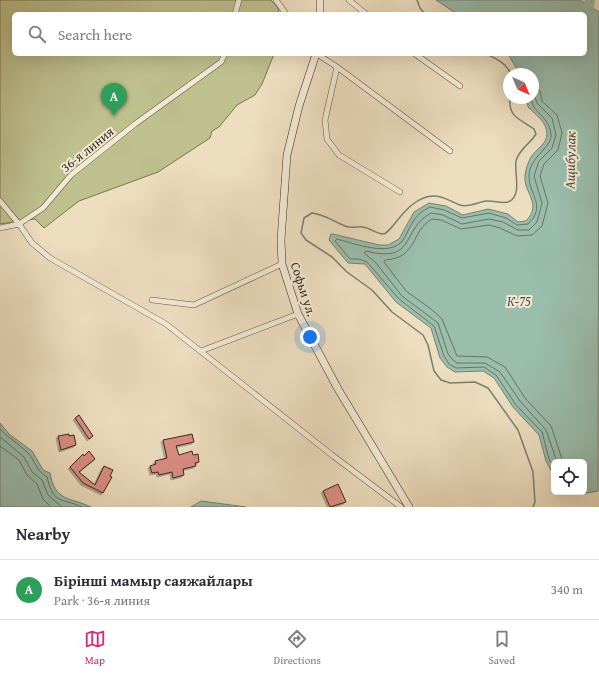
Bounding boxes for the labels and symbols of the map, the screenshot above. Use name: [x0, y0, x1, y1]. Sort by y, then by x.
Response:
north arrow: [503, 68, 539, 104]
pin: A: [101, 83, 127, 116]
street label: 36-я линия: [57, 122, 118, 177]
water label: Ащибулак: [559, 131, 581, 190]
street label: Софьи ул.: [286, 260, 321, 319]
water label: К-75: [507, 291, 531, 311]
your location: [300, 327, 320, 347]

